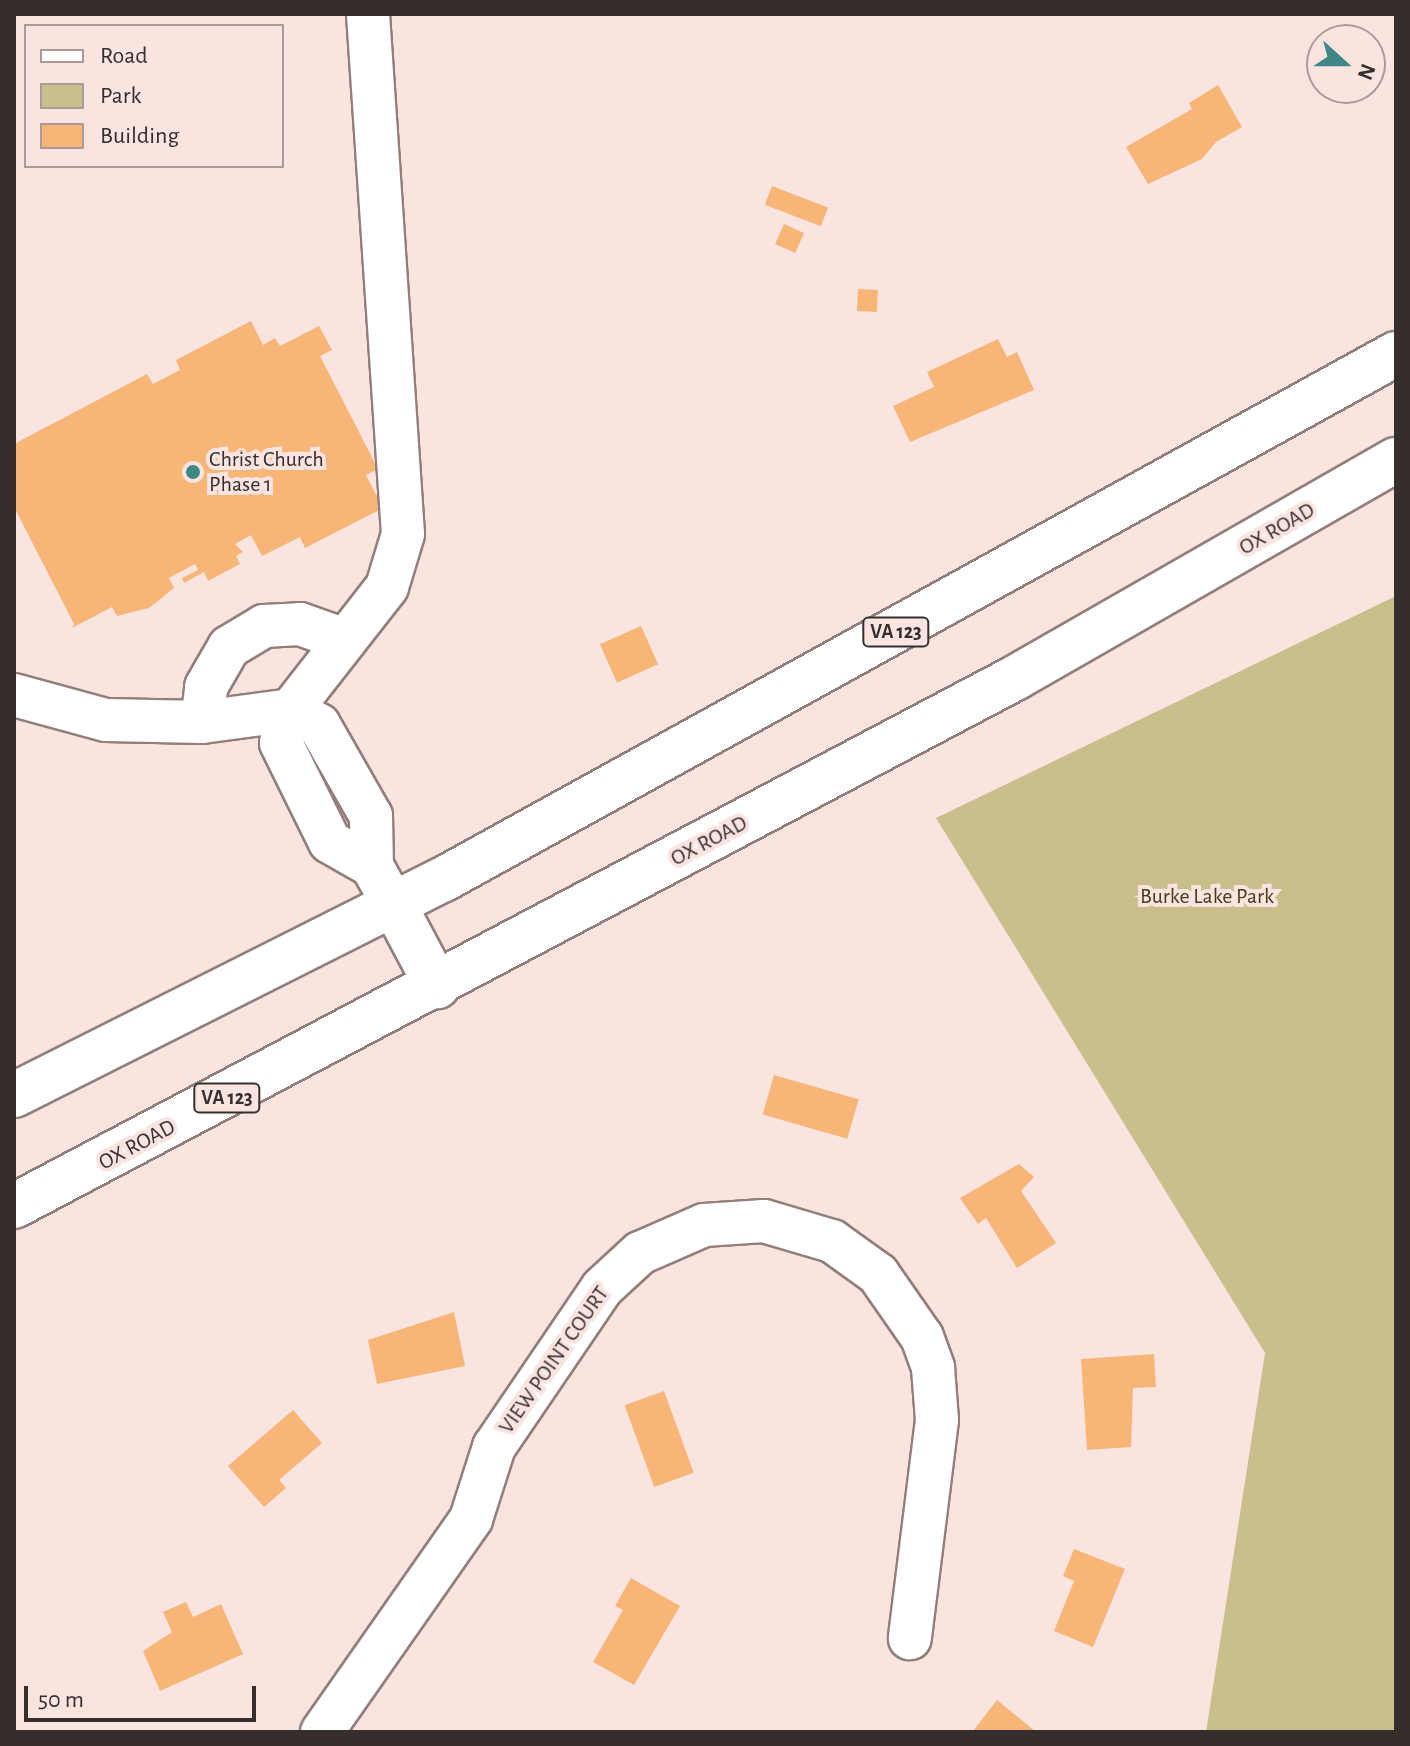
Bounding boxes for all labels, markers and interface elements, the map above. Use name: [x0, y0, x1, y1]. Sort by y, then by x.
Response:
legend: [24, 24, 284, 168]
north arrow: [1306, 24, 1386, 104]
text: Road: [100, 44, 148, 68]
text: N: [1354, 61, 1380, 83]
text: Park: [100, 84, 141, 108]
text: Building: [100, 124, 179, 148]
place label: Christ Church Phase 1: [209, 446, 324, 498]
marker: Christ Church Phase 1: [184, 463, 202, 481]
street label: OX ROAD: [1235, 497, 1319, 561]
road number: VA 123: [862, 616, 930, 648]
street label: OX ROAD: [666, 810, 752, 872]
park label: Burke Lake Park: [1140, 884, 1274, 910]
road number: VA 123: [193, 1082, 261, 1114]
street label: OX ROAD: [94, 1114, 180, 1176]
street label: VIEW POINT COURT: [493, 1281, 615, 1439]
scale bar: [28, 1670, 260, 1720]
text: 50 m: [38, 1688, 84, 1712]

